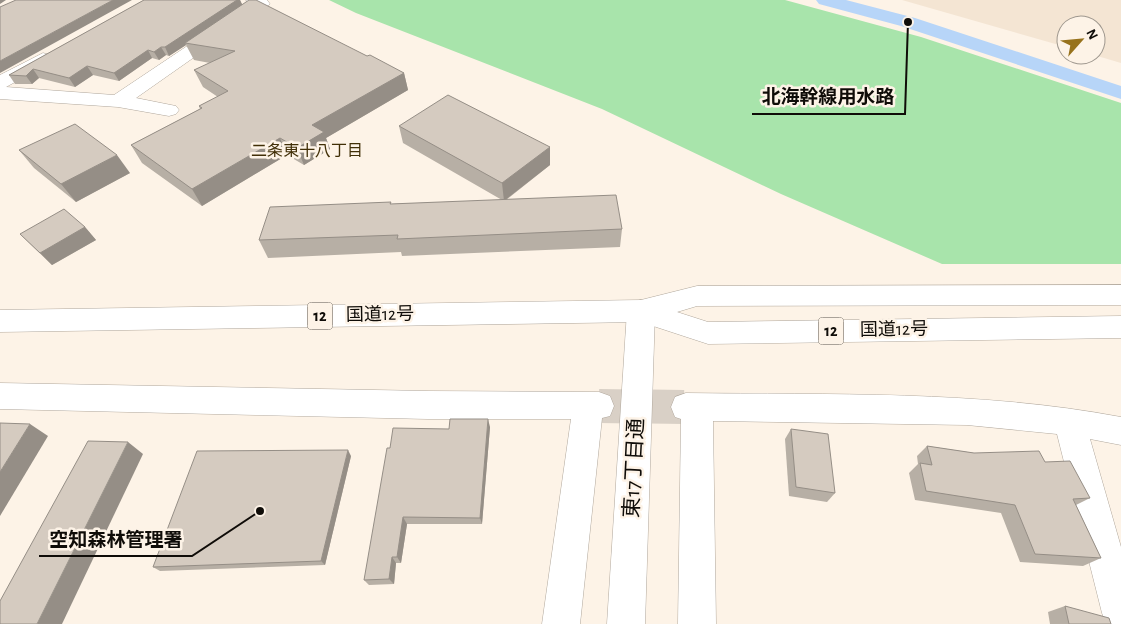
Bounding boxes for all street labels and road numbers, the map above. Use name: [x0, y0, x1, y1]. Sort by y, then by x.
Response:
road number: 12: [308, 302, 332, 330]
street label: 国道12号: [346, 303, 414, 325]
road number: 12: [818, 318, 844, 344]
street label: 国道12号: [860, 318, 928, 340]
street label: 東17丁目通: [620, 417, 647, 518]

